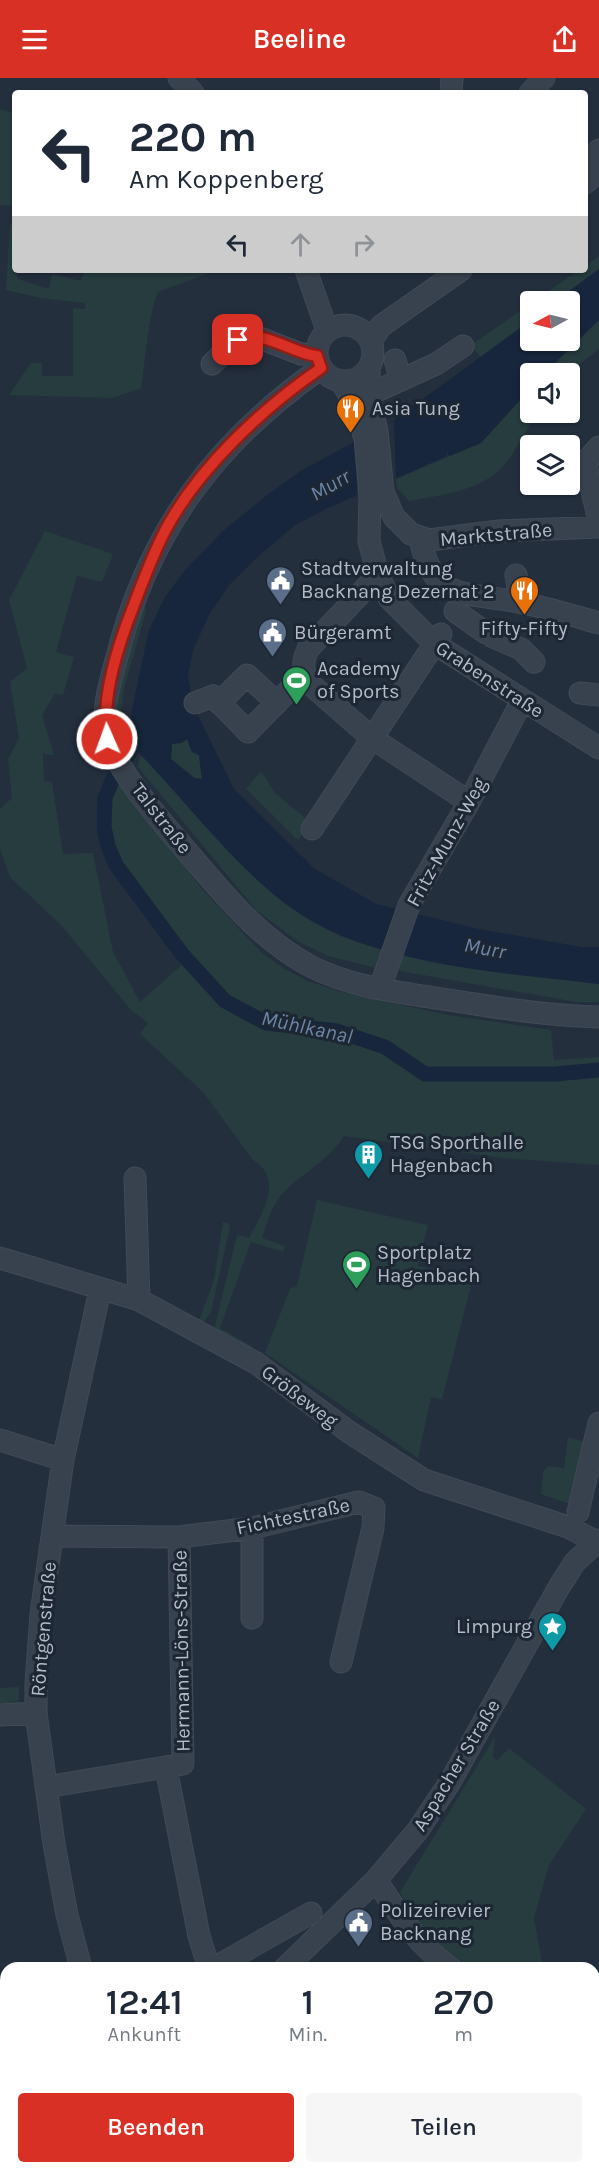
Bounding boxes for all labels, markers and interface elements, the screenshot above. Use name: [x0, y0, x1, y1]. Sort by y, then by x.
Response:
icon: menu: [18, 23, 51, 56]
text: Beeline: [253, 23, 346, 55]
icon: share: [548, 23, 581, 56]
text: 220 m: [129, 112, 257, 162]
icon: left: [30, 114, 108, 192]
text: Am Koppenberg: [129, 163, 324, 195]
icon: left: [221, 228, 254, 261]
icon: ahead: [284, 228, 317, 261]
icon: right: [347, 228, 380, 261]
north arrow: [520, 291, 580, 351]
map controls: [520, 291, 580, 495]
pin: [212, 314, 263, 365]
icon: arrive: [221, 323, 254, 356]
button: sound: [520, 363, 580, 423]
restaurant icon: Asia Tung: [335, 392, 367, 434]
place label: Asia Tung: [372, 397, 460, 420]
button: layers: [520, 435, 580, 495]
water label: Murr: [306, 464, 355, 506]
street label: Marktstraße: [439, 518, 553, 551]
place label: Stadtverwaltung Backnang Dezernat 2: [301, 557, 495, 603]
public building icon: Stadtverwaltung Backnang Dezernat 2: [264, 564, 296, 606]
restaurant icon: Fifty-Fifty: [508, 574, 540, 616]
public building icon: Bürgeramt: [257, 616, 289, 658]
place label: Fifty-Fifty: [480, 617, 568, 640]
place label: Bürgeramt: [294, 621, 392, 644]
street label: Grabenstraße: [431, 636, 548, 723]
place label: Academy of Sports: [317, 657, 400, 703]
sports icon: Academy of Sports: [280, 664, 312, 706]
position arrow: [75, 707, 139, 771]
street label: Fritz-Munz-Weg: [401, 774, 491, 911]
street label: Talstraße: [127, 778, 196, 858]
water label: Murr: [462, 932, 509, 964]
water label: Mühlkanal: [259, 1006, 355, 1048]
place label: TSG Sporthalle Hagenbach: [390, 1131, 524, 1177]
building icon: TSG Sporthalle Hagenbach: [353, 1138, 385, 1180]
place label: Sportplatz Hagenbach: [377, 1241, 480, 1287]
sports icon: Sportplatz Hagenbach: [340, 1248, 372, 1290]
street label: Größeweg: [257, 1360, 342, 1433]
street label: Fichtestraße: [234, 1493, 352, 1540]
street label: Hermann-Löns-Straße: [168, 1550, 195, 1752]
street label: Röntgenstraße: [26, 1561, 61, 1697]
place icon: Limpurg: [537, 1610, 569, 1652]
place label: Limpurg: [456, 1615, 532, 1638]
street label: Aspacher Straße: [408, 1695, 505, 1835]
place label: Polizeirevier Backnang: [380, 1899, 491, 1945]
public building icon: Polizeirevier Backnang: [343, 1906, 375, 1948]
text: 12:41: [106, 1981, 183, 2023]
text: 1: [301, 1981, 314, 2023]
text: 270: [433, 1981, 494, 2023]
text: Ankunft: [108, 2023, 181, 2046]
text: Min.: [288, 2023, 327, 2046]
text: m: [454, 2023, 473, 2046]
button: Beenden: [18, 2093, 294, 2162]
button: Teilen: [306, 2093, 582, 2162]

